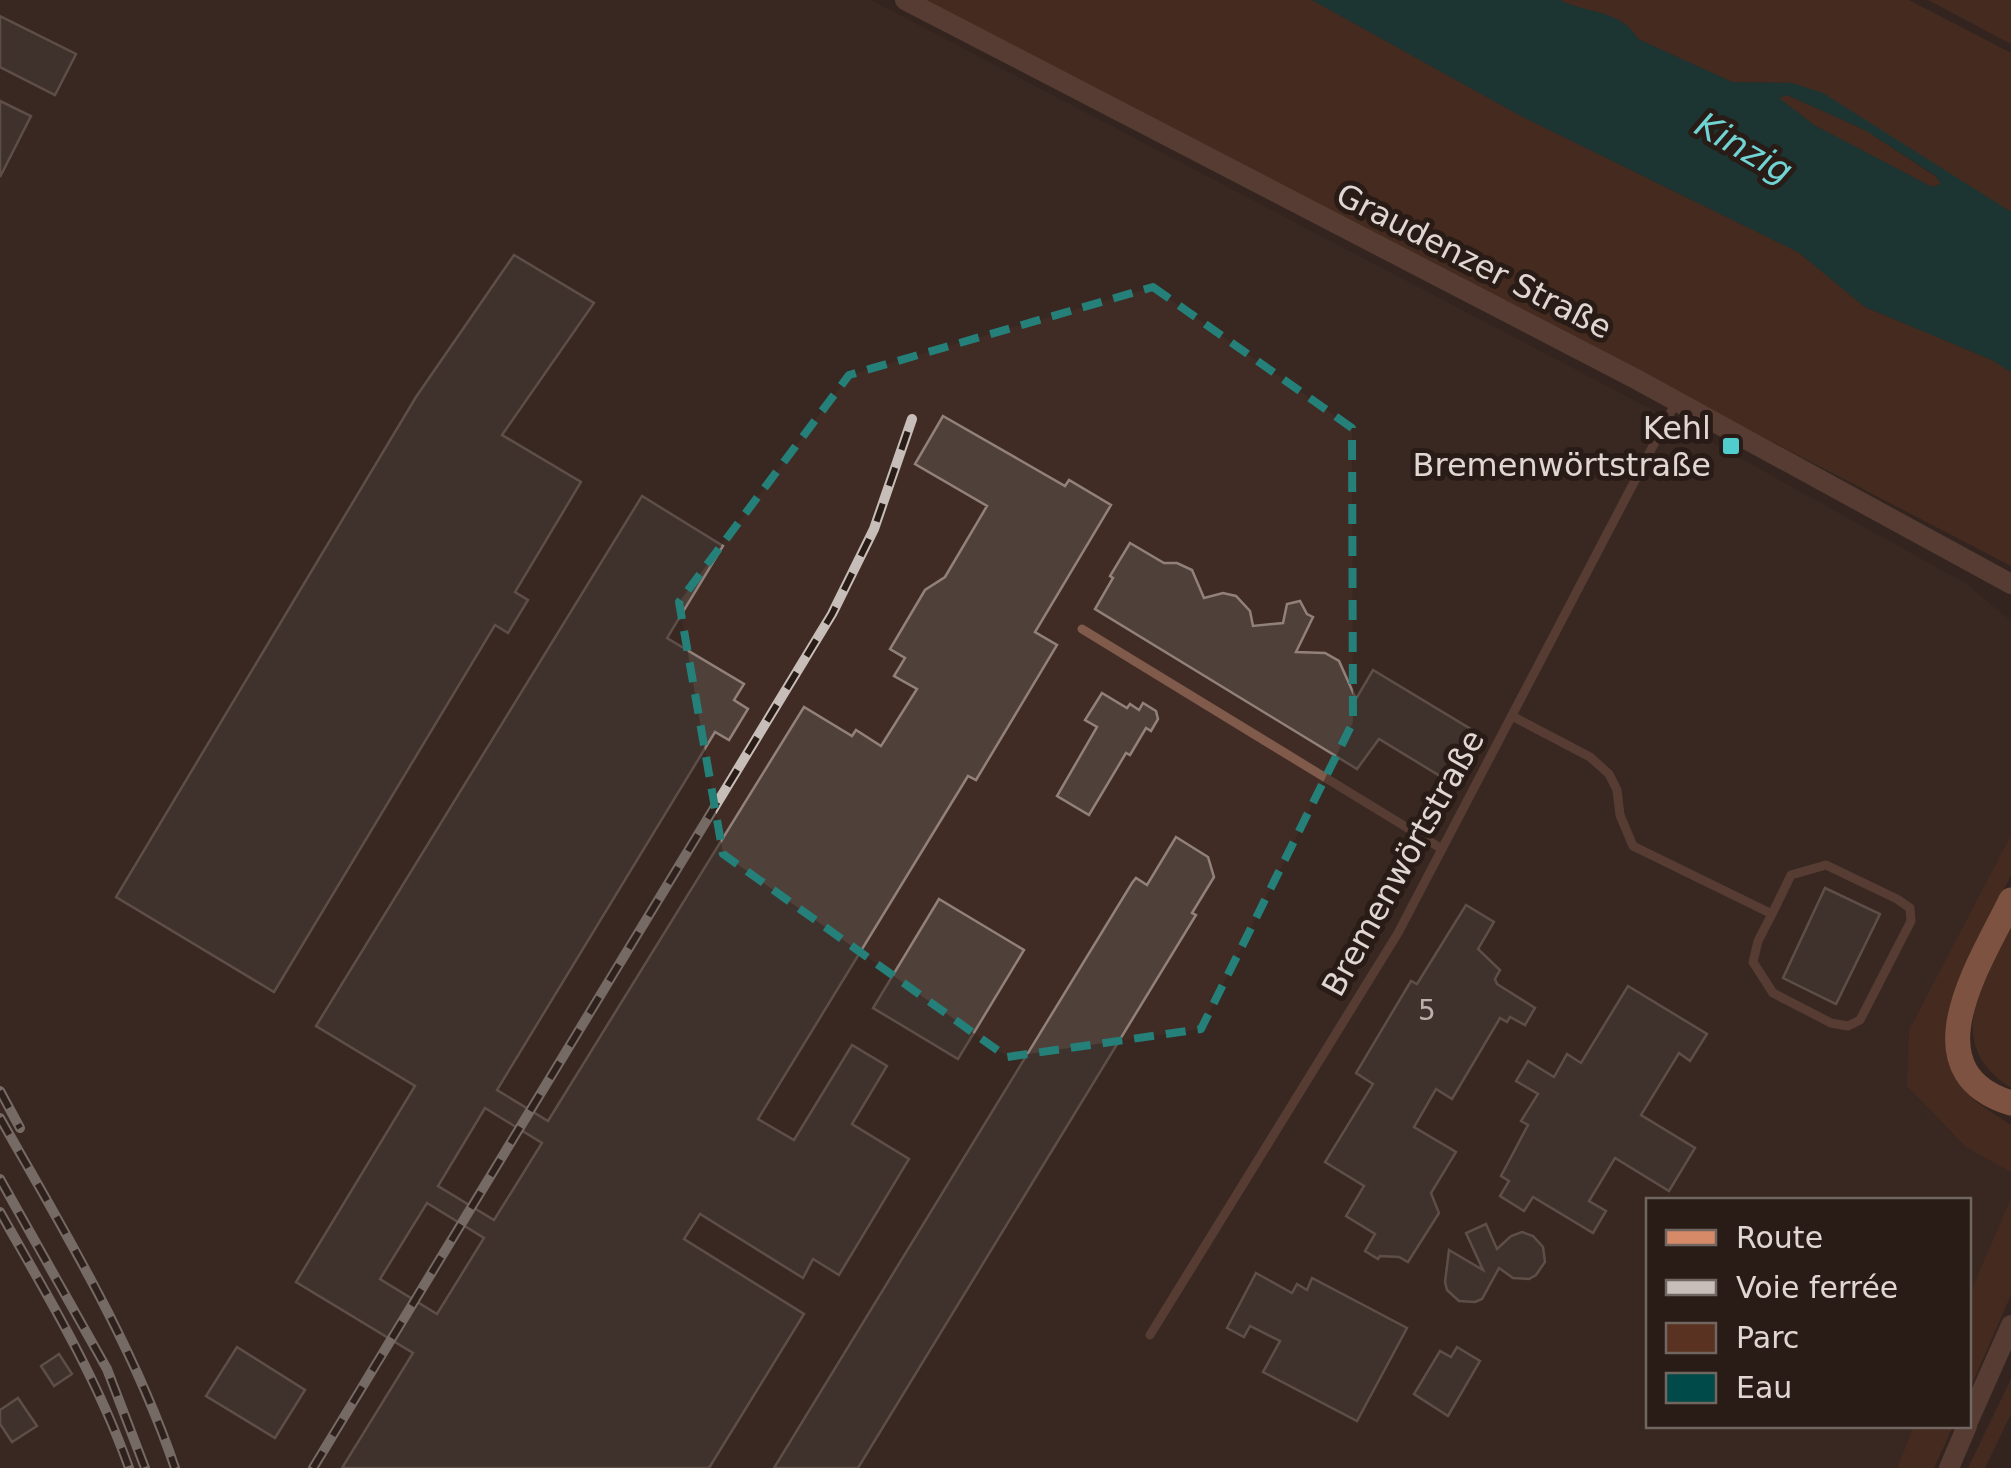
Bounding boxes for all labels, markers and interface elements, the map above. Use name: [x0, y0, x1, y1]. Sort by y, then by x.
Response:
water label: Kinzig: [1688, 104, 1800, 192]
street label: Graudenzer Straße: [1330, 175, 1618, 347]
place label: Kehl Bremenwörtstraße: [1412, 409, 1711, 484]
marker: Kehl Bremenwörtstraße: [1720, 435, 1742, 457]
street label: Bremenwörtstraße: [1314, 723, 1492, 1003]
house number: 5: [1418, 994, 1436, 1027]
legend: [1646, 1198, 1971, 1428]
text: Route: [1736, 1220, 1823, 1255]
text: Voie ferrée: [1736, 1270, 1898, 1305]
text: Parc: [1736, 1320, 1799, 1355]
text: Eau: [1736, 1370, 1792, 1405]

